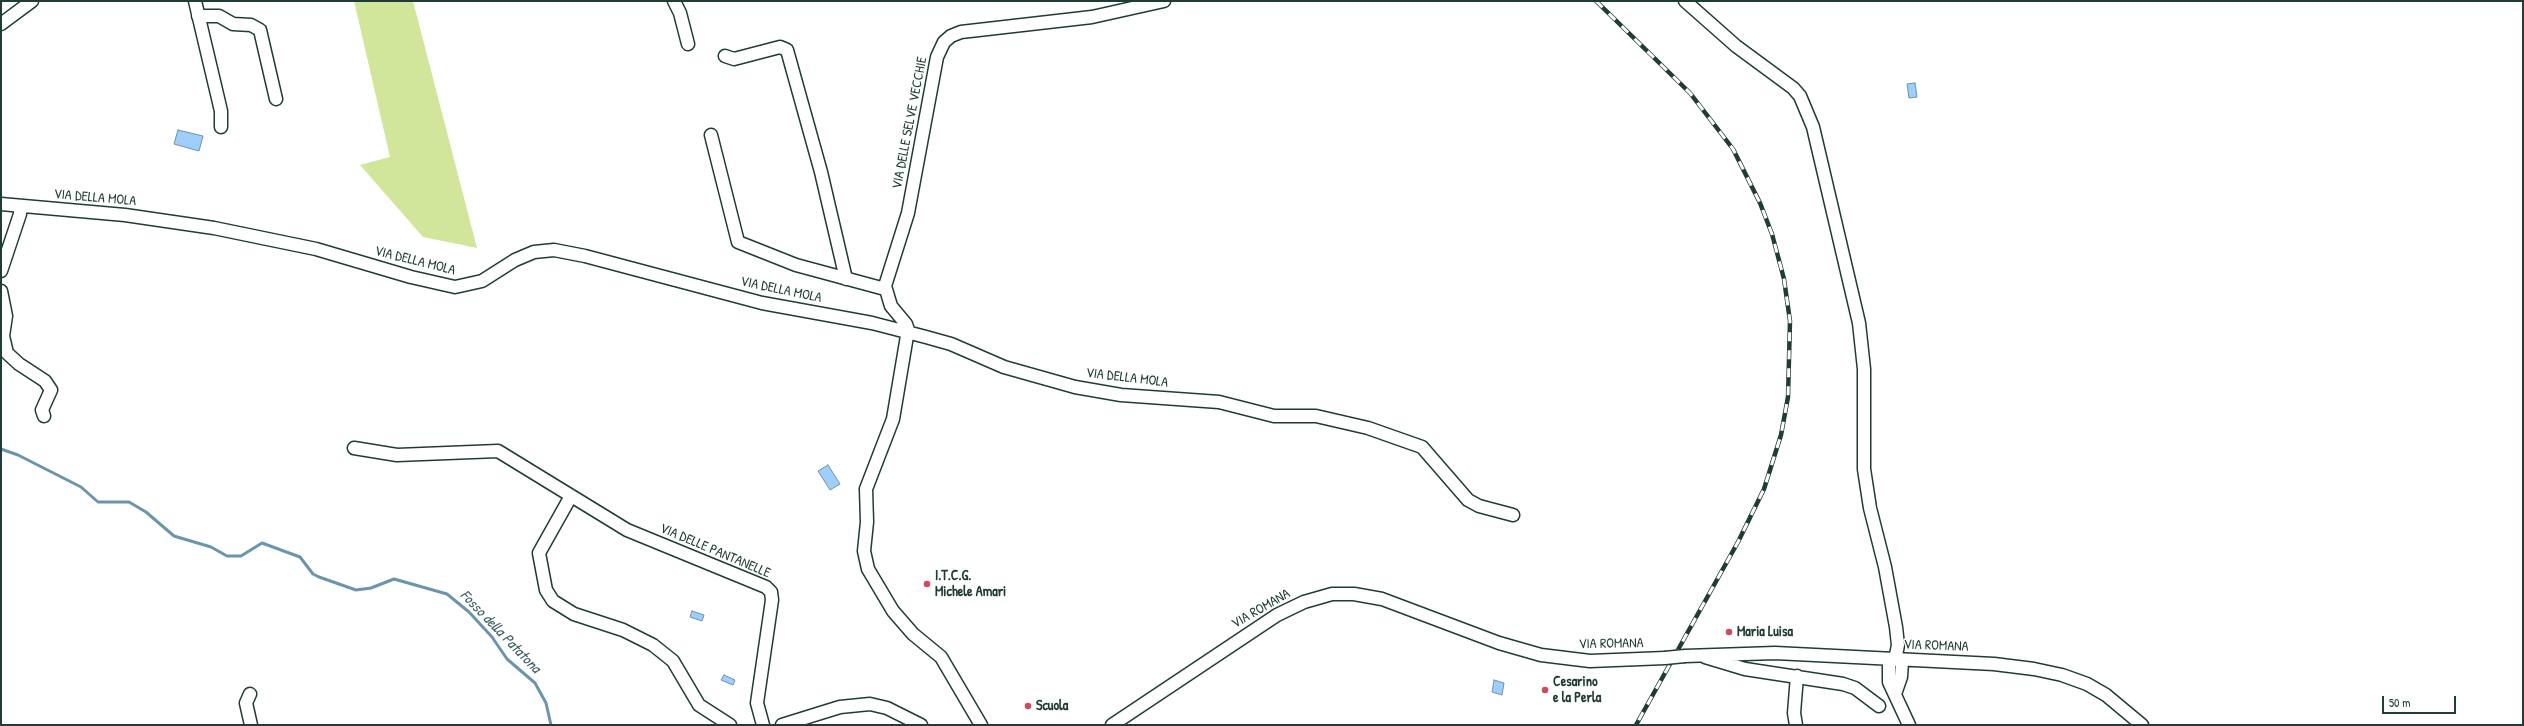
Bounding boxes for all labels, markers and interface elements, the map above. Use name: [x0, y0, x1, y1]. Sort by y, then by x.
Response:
street label: VIA DELLE SELVE VECCHIE: [889, 55, 931, 191]
street label: VIA DELLA MOLA: [53, 186, 137, 210]
street label: VIA DELLA MOLA: [373, 243, 457, 279]
street label: VIA DELLA MOLA: [739, 273, 823, 307]
street label: VIA DELLA MOLA: [1085, 365, 1169, 391]
street label: VIA DELLE PANTANELLE: [657, 520, 773, 582]
place label: I.T.C.G. Michele Amari: [935, 568, 1006, 600]
marker: I.T.C.G. Michele Amari: [922, 579, 932, 589]
street label: VIA ROMANA: [1229, 586, 1293, 632]
water label: Fosso della Patatona: [456, 587, 544, 677]
place label: Maria Luisa: [1737, 624, 1793, 640]
marker: Maria Luisa: [1724, 627, 1734, 637]
street label: VIA ROMANA: [1578, 635, 1644, 653]
street label: VIA ROMANA: [1903, 636, 1969, 656]
place label: Cesarino e la Perla: [1553, 674, 1601, 706]
marker: Cesarino e la Perla: [1540, 685, 1550, 695]
scale bar: [2384, 688, 2458, 714]
text: 50 m: [2389, 694, 2410, 711]
place label: Scuola: [1036, 698, 1068, 714]
marker: Scuola: [1023, 701, 1033, 711]

